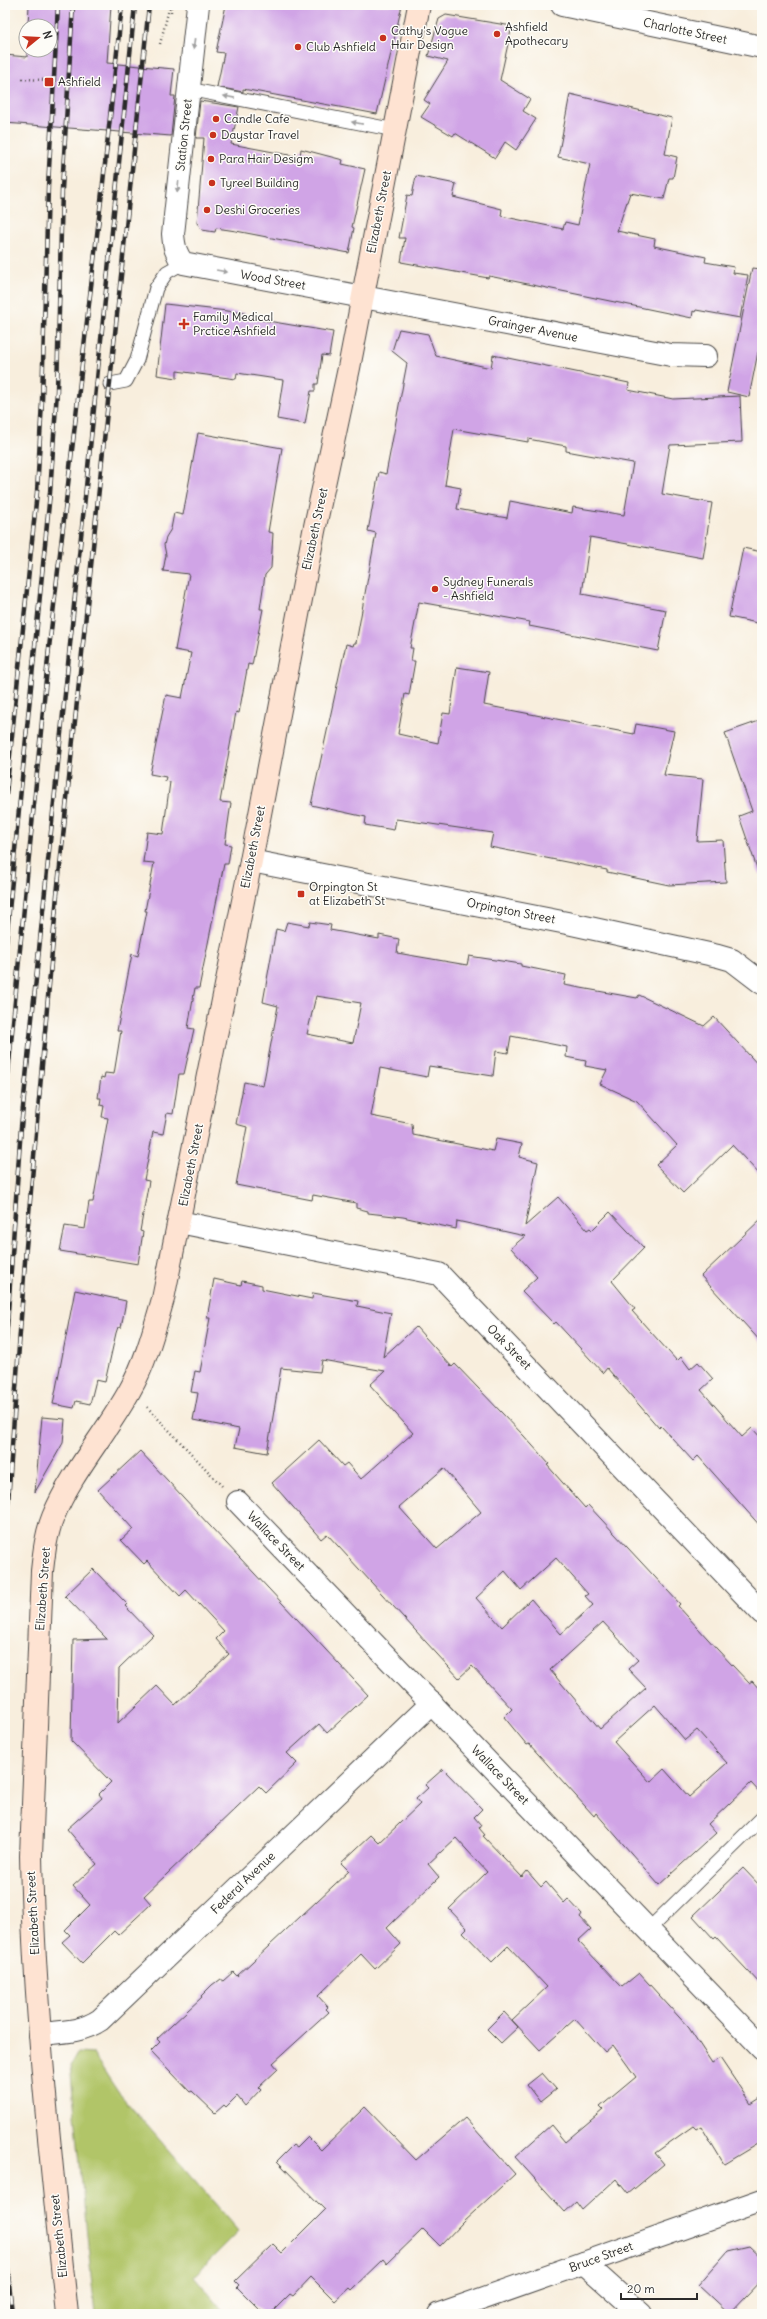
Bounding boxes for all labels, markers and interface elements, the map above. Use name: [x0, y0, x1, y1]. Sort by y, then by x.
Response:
street label: Charlotte Street: [642, 14, 728, 47]
north arrow: [18, 18, 58, 58]
place label: Ashfield Apothecary: [505, 19, 568, 48]
place label: Cathy's Vogue Hair Design: [391, 23, 468, 52]
text: N: [40, 29, 55, 41]
marker: Ashfield Apothecary: [492, 29, 502, 39]
marker: Cathy's Vogue Hair Design: [378, 33, 388, 43]
one-way arrow: [190, 38, 197, 50]
place label: Club Ashfield: [306, 39, 376, 54]
marker: Club Ashfield: [293, 42, 303, 52]
place label: Ashfield: [58, 74, 101, 89]
marker: Ashfield: [43, 76, 55, 88]
one-way arrow: [223, 94, 235, 100]
street label: Station Street: [172, 98, 195, 172]
place label: Candle Cafe: [224, 111, 289, 126]
marker: Candle Cafe: [211, 114, 221, 124]
one-way arrow: [351, 119, 363, 125]
place label: Daystar Travel: [221, 127, 299, 142]
marker: Daystar Travel: [208, 130, 218, 140]
place label: Para Hair Desigm: [219, 151, 314, 166]
marker: Para Hair Desigm: [206, 154, 216, 164]
street label: Elizabeth Street: [363, 169, 394, 255]
place label: Tyreel Building: [220, 175, 299, 190]
marker: Tyreel Building: [207, 178, 217, 188]
one-way arrow: [175, 181, 181, 193]
place label: Deshi Groceries: [215, 202, 300, 217]
marker: Deshi Groceries: [202, 205, 212, 215]
street label: Wood Street: [239, 266, 307, 293]
one-way arrow: [215, 268, 228, 274]
place label: Family Medical Prctice Ashfield: [193, 309, 276, 338]
street label: Grainger Avenue: [487, 312, 579, 345]
marker: Family Medical Prctice Ashfield: [178, 318, 190, 330]
street label: Elizabeth Street: [298, 486, 331, 571]
place label: Sydney Funerals - Ashfield: [443, 574, 533, 603]
marker: Sydney Funerals - Ashfield: [430, 584, 440, 594]
street label: Elizabeth Street: [237, 804, 268, 890]
place label: Orpington St at Elizabeth St: [309, 879, 385, 908]
marker: Orpington St at Elizabeth St: [296, 889, 306, 899]
street label: Orpington Street: [465, 895, 557, 926]
street label: Elizabeth Street: [175, 1122, 206, 1208]
street label: Oak Street: [484, 1321, 535, 1372]
street label: Wallace Street: [244, 1508, 308, 1573]
street label: Elizabeth Street: [32, 1547, 53, 1631]
street label: Wallace Street: [468, 1742, 532, 1807]
street label: Federal Avenue: [207, 1848, 278, 1917]
street label: Elizabeth Street: [23, 1871, 42, 1955]
street label: Elizabeth Street: [47, 2194, 70, 2279]
street label: Bruce Street: [567, 2238, 635, 2275]
scale bar: [621, 2275, 697, 2301]
text: 20 m: [627, 2281, 655, 2296]

